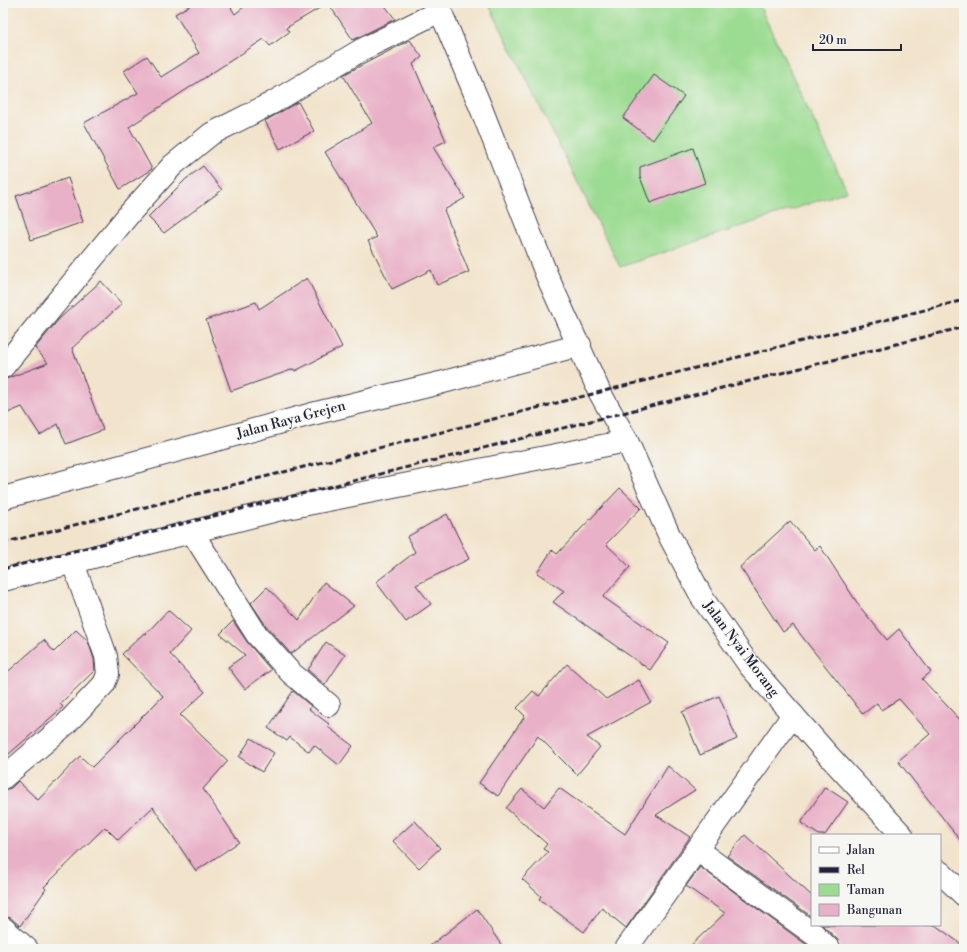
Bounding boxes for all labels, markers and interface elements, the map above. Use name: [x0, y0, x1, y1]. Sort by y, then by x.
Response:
scale bar: [813, 26, 901, 52]
text: 20 m: [819, 33, 847, 48]
street label: Jalan Raya Grejen: [233, 397, 348, 444]
street label: Jalan Nyai Morang: [698, 596, 784, 701]
legend: [811, 834, 941, 926]
text: Jalan: [846, 843, 875, 858]
text: Rel: [847, 863, 865, 878]
text: Taman: [847, 883, 885, 898]
text: Bangunan: [846, 903, 902, 918]

